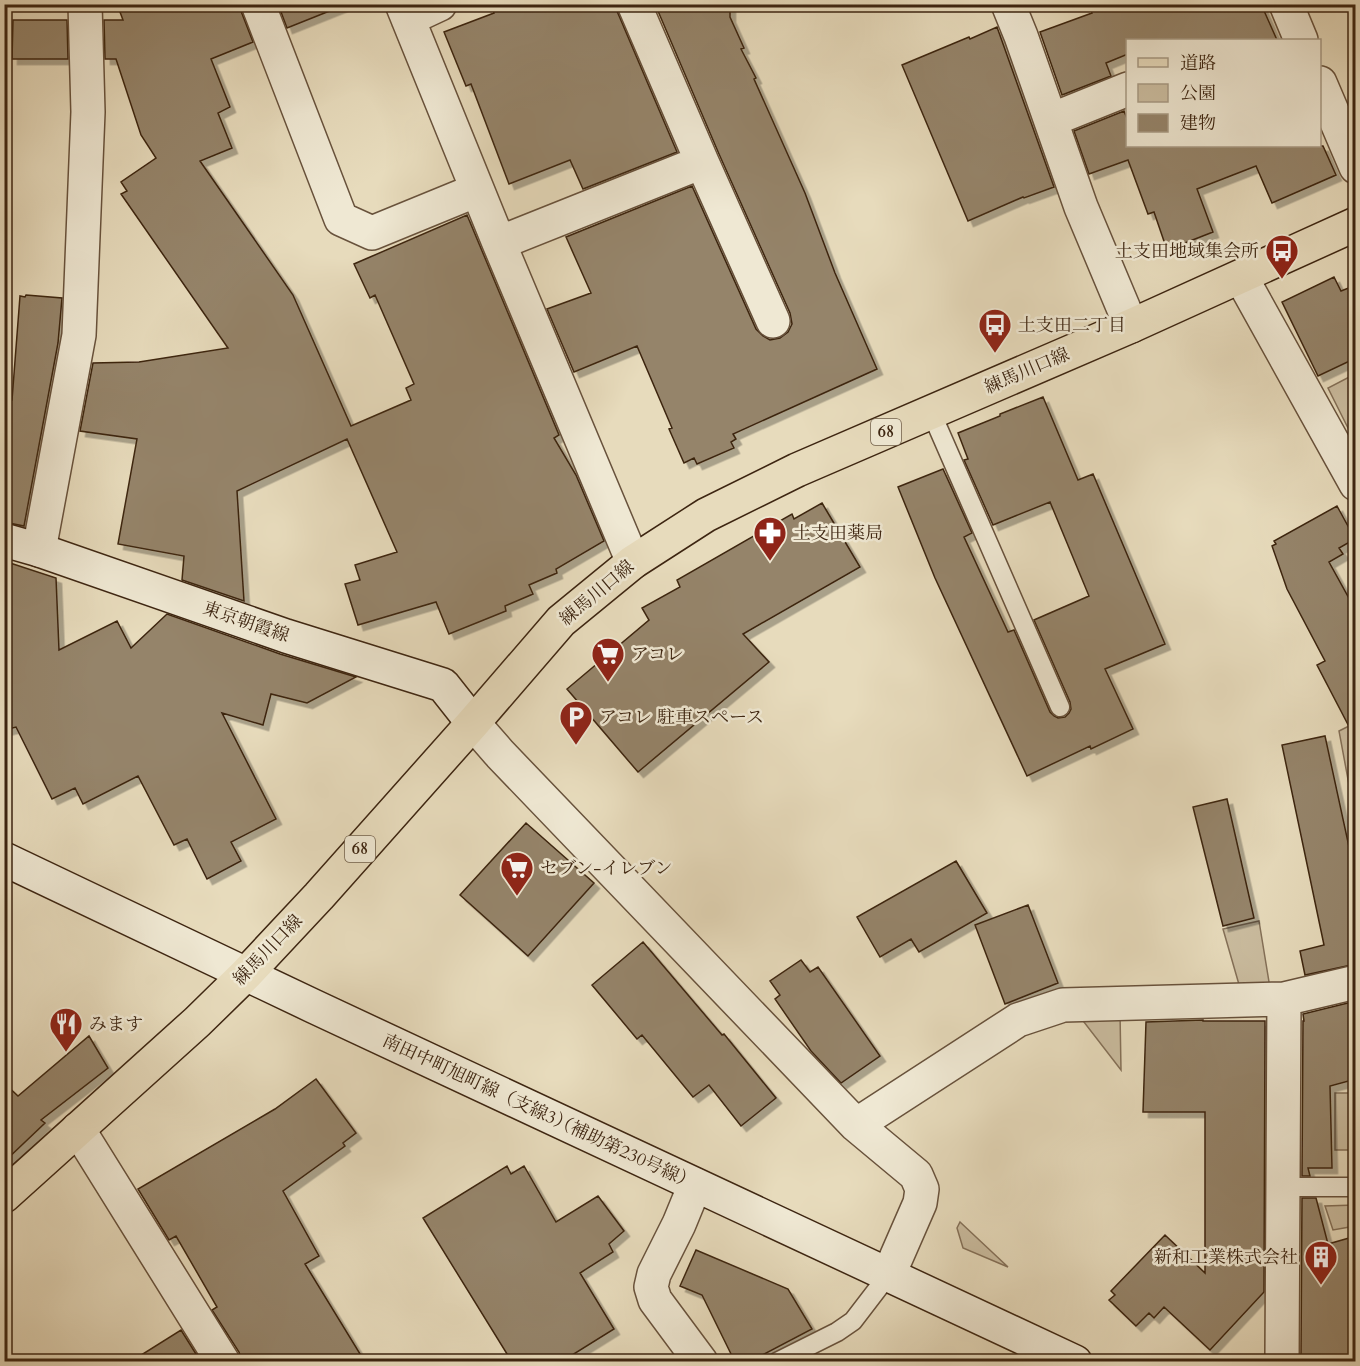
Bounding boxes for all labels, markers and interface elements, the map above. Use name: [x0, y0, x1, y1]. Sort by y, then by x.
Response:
legend: [1126, 39, 1321, 147]
text: 道路: [1180, 51, 1216, 76]
text: 公園: [1180, 81, 1216, 106]
text: 建物: [1180, 111, 1216, 136]
bus stop icon: 土支田地域集会所: [1264, 233, 1300, 280]
place label: 土支田地域集会所: [1115, 239, 1259, 264]
bus stop icon: 土支田二丁目: [977, 307, 1013, 354]
place label: 土支田二丁目: [1018, 313, 1126, 338]
street label: 練馬川口線: [981, 342, 1073, 400]
road number: 68: [871, 419, 901, 445]
pharmacy icon: 土支田薬局: [752, 515, 788, 562]
place label: 土支田薬局: [793, 521, 883, 546]
street label: 練馬川口線: [554, 554, 640, 632]
street label: 東京朝霞線: [199, 596, 293, 648]
supermarket icon: アコレ: [590, 636, 626, 683]
place label: アコレ: [631, 642, 684, 667]
parking icon: アコレ 駐車スペース: [558, 699, 594, 746]
place label: アコレ 駐車スペース: [599, 705, 764, 730]
road number: 68: [345, 836, 375, 862]
supermarket icon: セブン-イレブン: [499, 850, 535, 897]
place label: セブン-イレブン: [540, 856, 673, 881]
street label: 練馬川口線: [228, 909, 308, 991]
restaurant icon: みます: [48, 1006, 84, 1053]
place label: みます: [89, 1012, 143, 1037]
street label: 南田中町旭町線（支線3）（補助第230号線）: [378, 1028, 700, 1196]
building icon: 新和工業株式会社: [1303, 1239, 1339, 1286]
place label: 新和工業株式会社: [1154, 1245, 1298, 1270]

